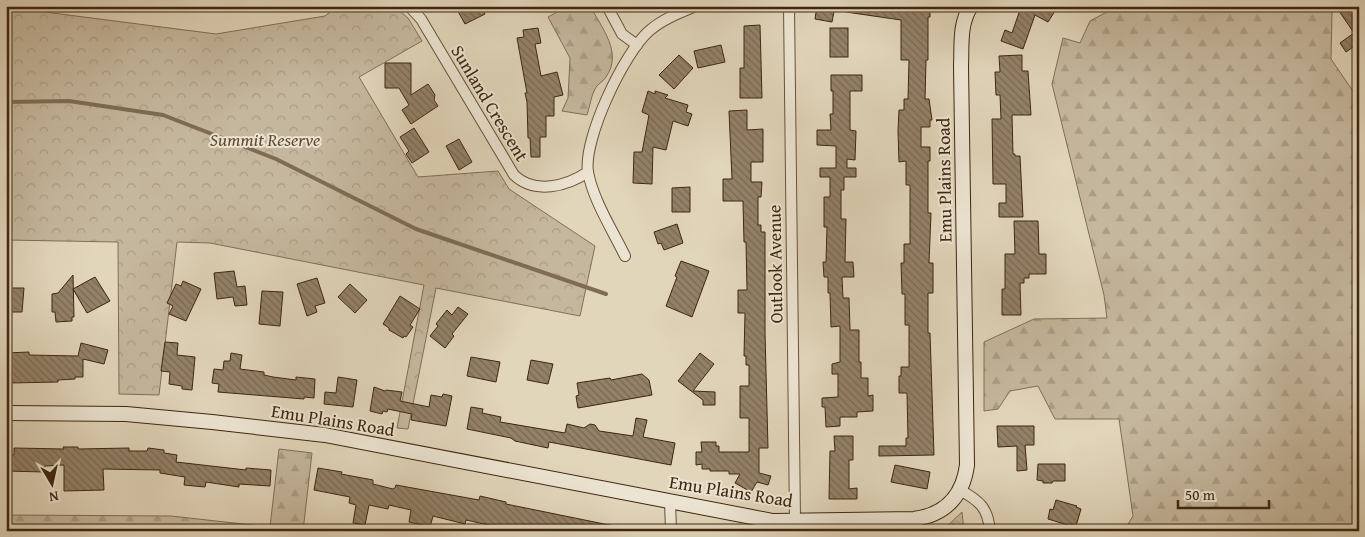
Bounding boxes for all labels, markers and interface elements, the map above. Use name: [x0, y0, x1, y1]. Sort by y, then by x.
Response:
street label: Sunland Crescent: [445, 40, 536, 167]
street label: Emu Plains Road: [929, 117, 959, 243]
park label: Summit Reserve: [210, 126, 320, 153]
street label: Outlook Avenue: [760, 204, 790, 324]
street label: Emu Plains Road: [269, 397, 397, 443]
north arrow: [28, 460, 78, 510]
street label: Emu Plains Road: [667, 468, 795, 514]
scale bar: [1178, 477, 1269, 509]
text: 50 m: [1185, 484, 1216, 505]
text: N: [47, 486, 60, 508]

